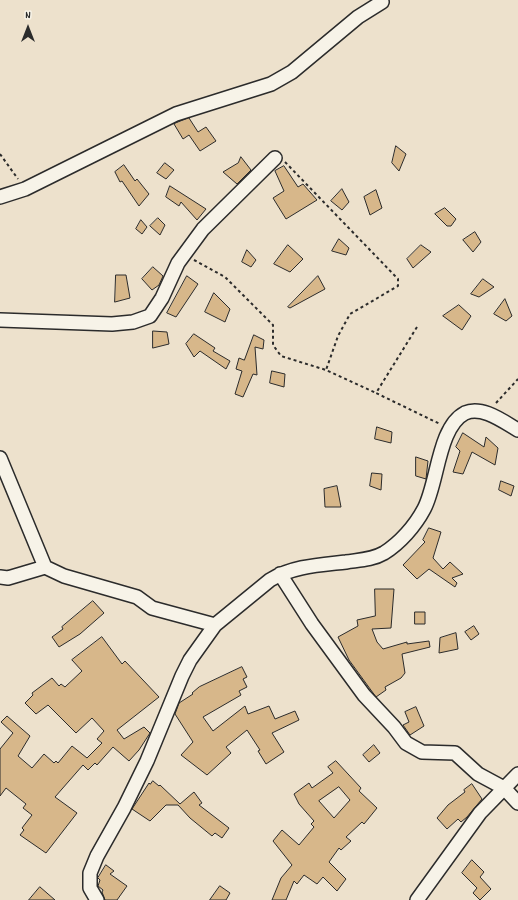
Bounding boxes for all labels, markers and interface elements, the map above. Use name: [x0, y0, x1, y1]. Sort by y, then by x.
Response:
north arrow: [8, 8, 48, 48]
text: N: [25, 8, 31, 24]

